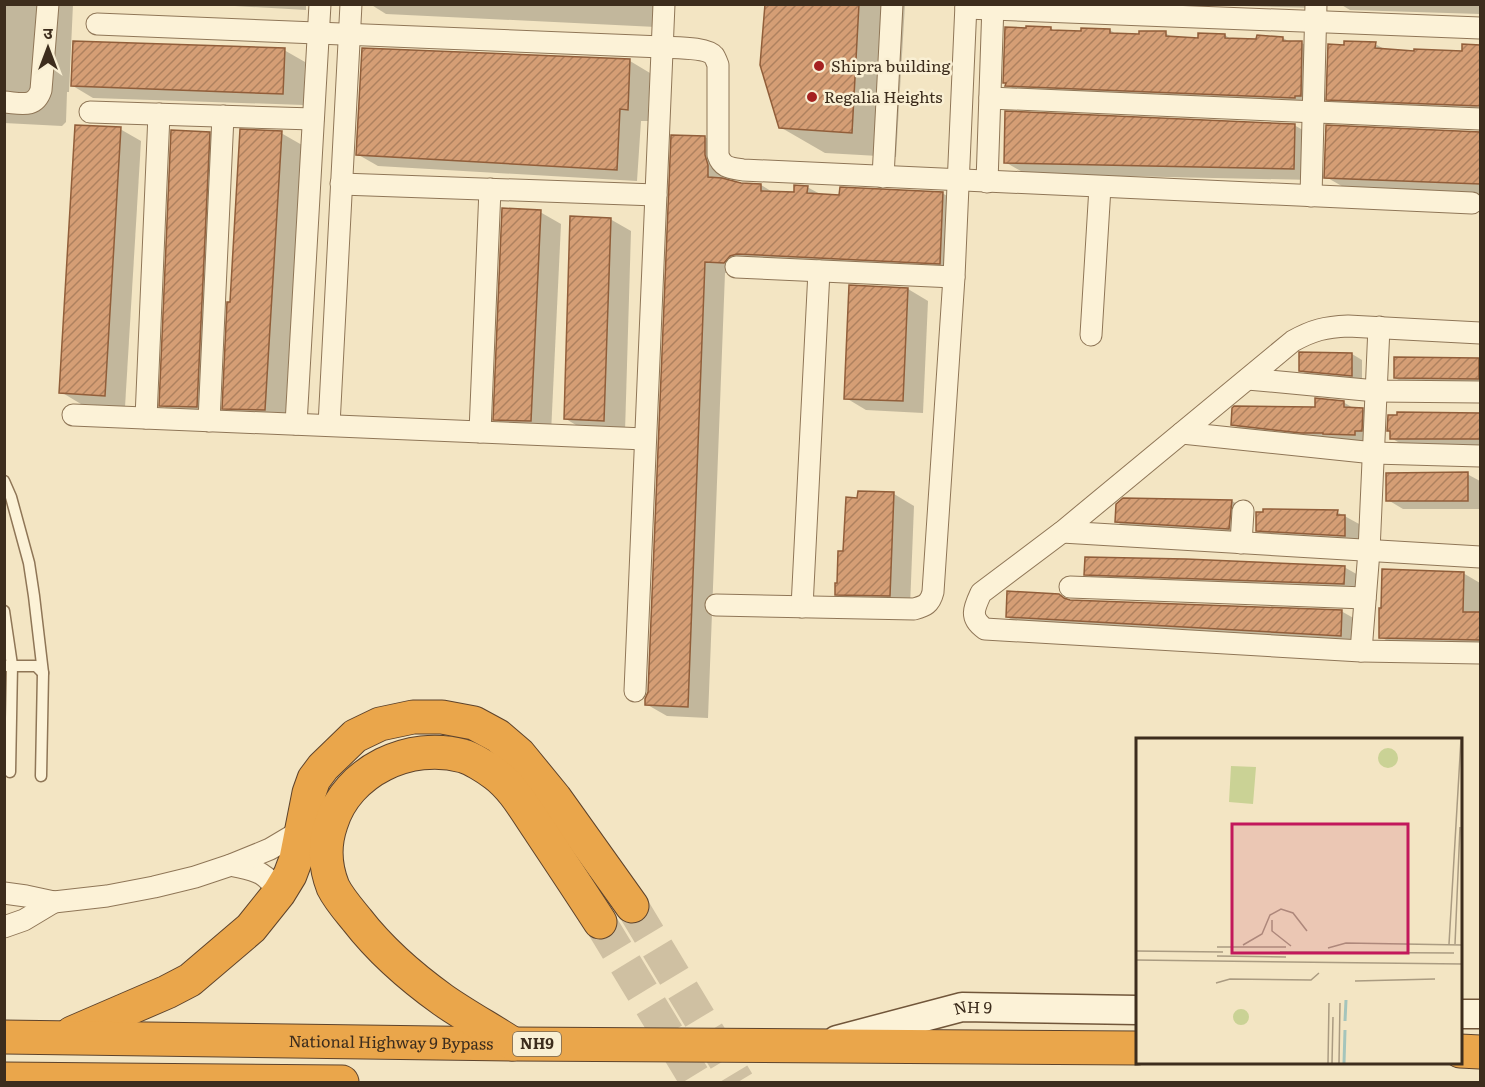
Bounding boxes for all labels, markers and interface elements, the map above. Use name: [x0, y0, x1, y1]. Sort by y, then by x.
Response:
north arrow: [18, 18, 78, 78]
text: उ: [43, 20, 53, 44]
place label: Shipra building: [831, 53, 951, 77]
marker: Shipra building: [812, 59, 826, 73]
place label: Regalia Heights: [824, 84, 942, 108]
marker: Regalia Heights: [805, 90, 819, 104]
inset map: [1136, 738, 1461, 1063]
street label: NH 9: [950, 993, 992, 1020]
street label: National Highway 9 Bypass: [288, 1028, 493, 1055]
road number: NH9: [513, 1032, 561, 1056]

